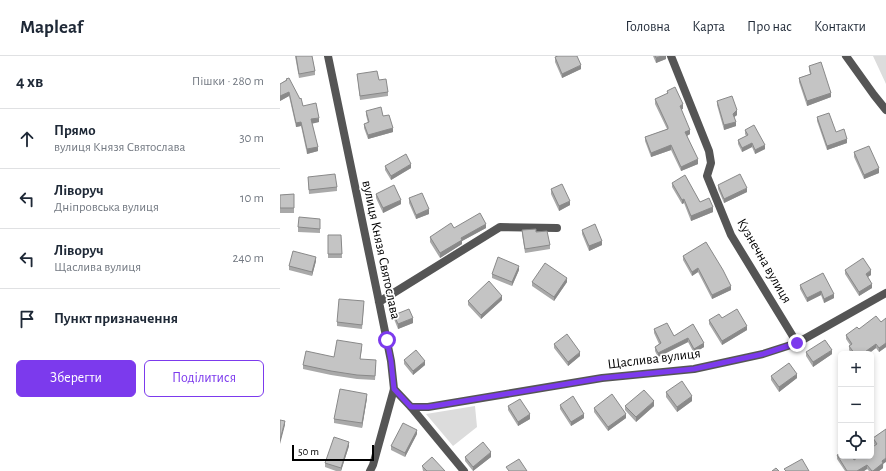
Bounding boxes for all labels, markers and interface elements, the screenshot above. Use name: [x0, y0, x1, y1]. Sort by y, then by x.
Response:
text: Mapleaf: [20, 18, 83, 37]
text: Головна: [625, 20, 670, 34]
text: Карта: [692, 20, 725, 34]
text: Про нас: [747, 20, 792, 34]
text: Контакти: [814, 20, 866, 34]
text: 4 хв: [16, 73, 43, 90]
text: Пішки · 280 m: [192, 75, 264, 88]
text: Прямо: [54, 123, 96, 138]
icon: ahead: [16, 128, 38, 150]
text: 30 m: [239, 132, 264, 145]
text: вулиця Князя Святослава: [54, 141, 185, 154]
street label: вулиця Князя Святослава: [359, 179, 403, 321]
text: Ліворуч: [54, 183, 104, 198]
icon: left: [16, 188, 38, 210]
text: 10 m: [240, 192, 264, 205]
text: Дніпровська вулиця: [54, 201, 159, 214]
street label: Кузнечна вулиця: [734, 216, 794, 306]
text: Ліворуч: [54, 243, 104, 258]
icon: left: [16, 248, 38, 270]
text: 240 m: [232, 252, 264, 265]
text: Щаслива вулиця: [54, 261, 141, 274]
icon: arrive: [16, 308, 38, 330]
text: Пункт призначення: [54, 311, 178, 326]
route start: [378, 331, 396, 349]
route end: [788, 334, 806, 352]
street label: Щаслива вулиця: [607, 346, 701, 372]
map controls: [838, 351, 874, 459]
button: +: [838, 351, 874, 387]
button: Зберегти: [16, 360, 136, 397]
button: Поділитися: [144, 360, 264, 397]
button: −: [838, 387, 874, 423]
button: locate: [838, 423, 874, 459]
scale bar: [292, 443, 374, 462]
text: 50 m: [298, 446, 319, 457]

